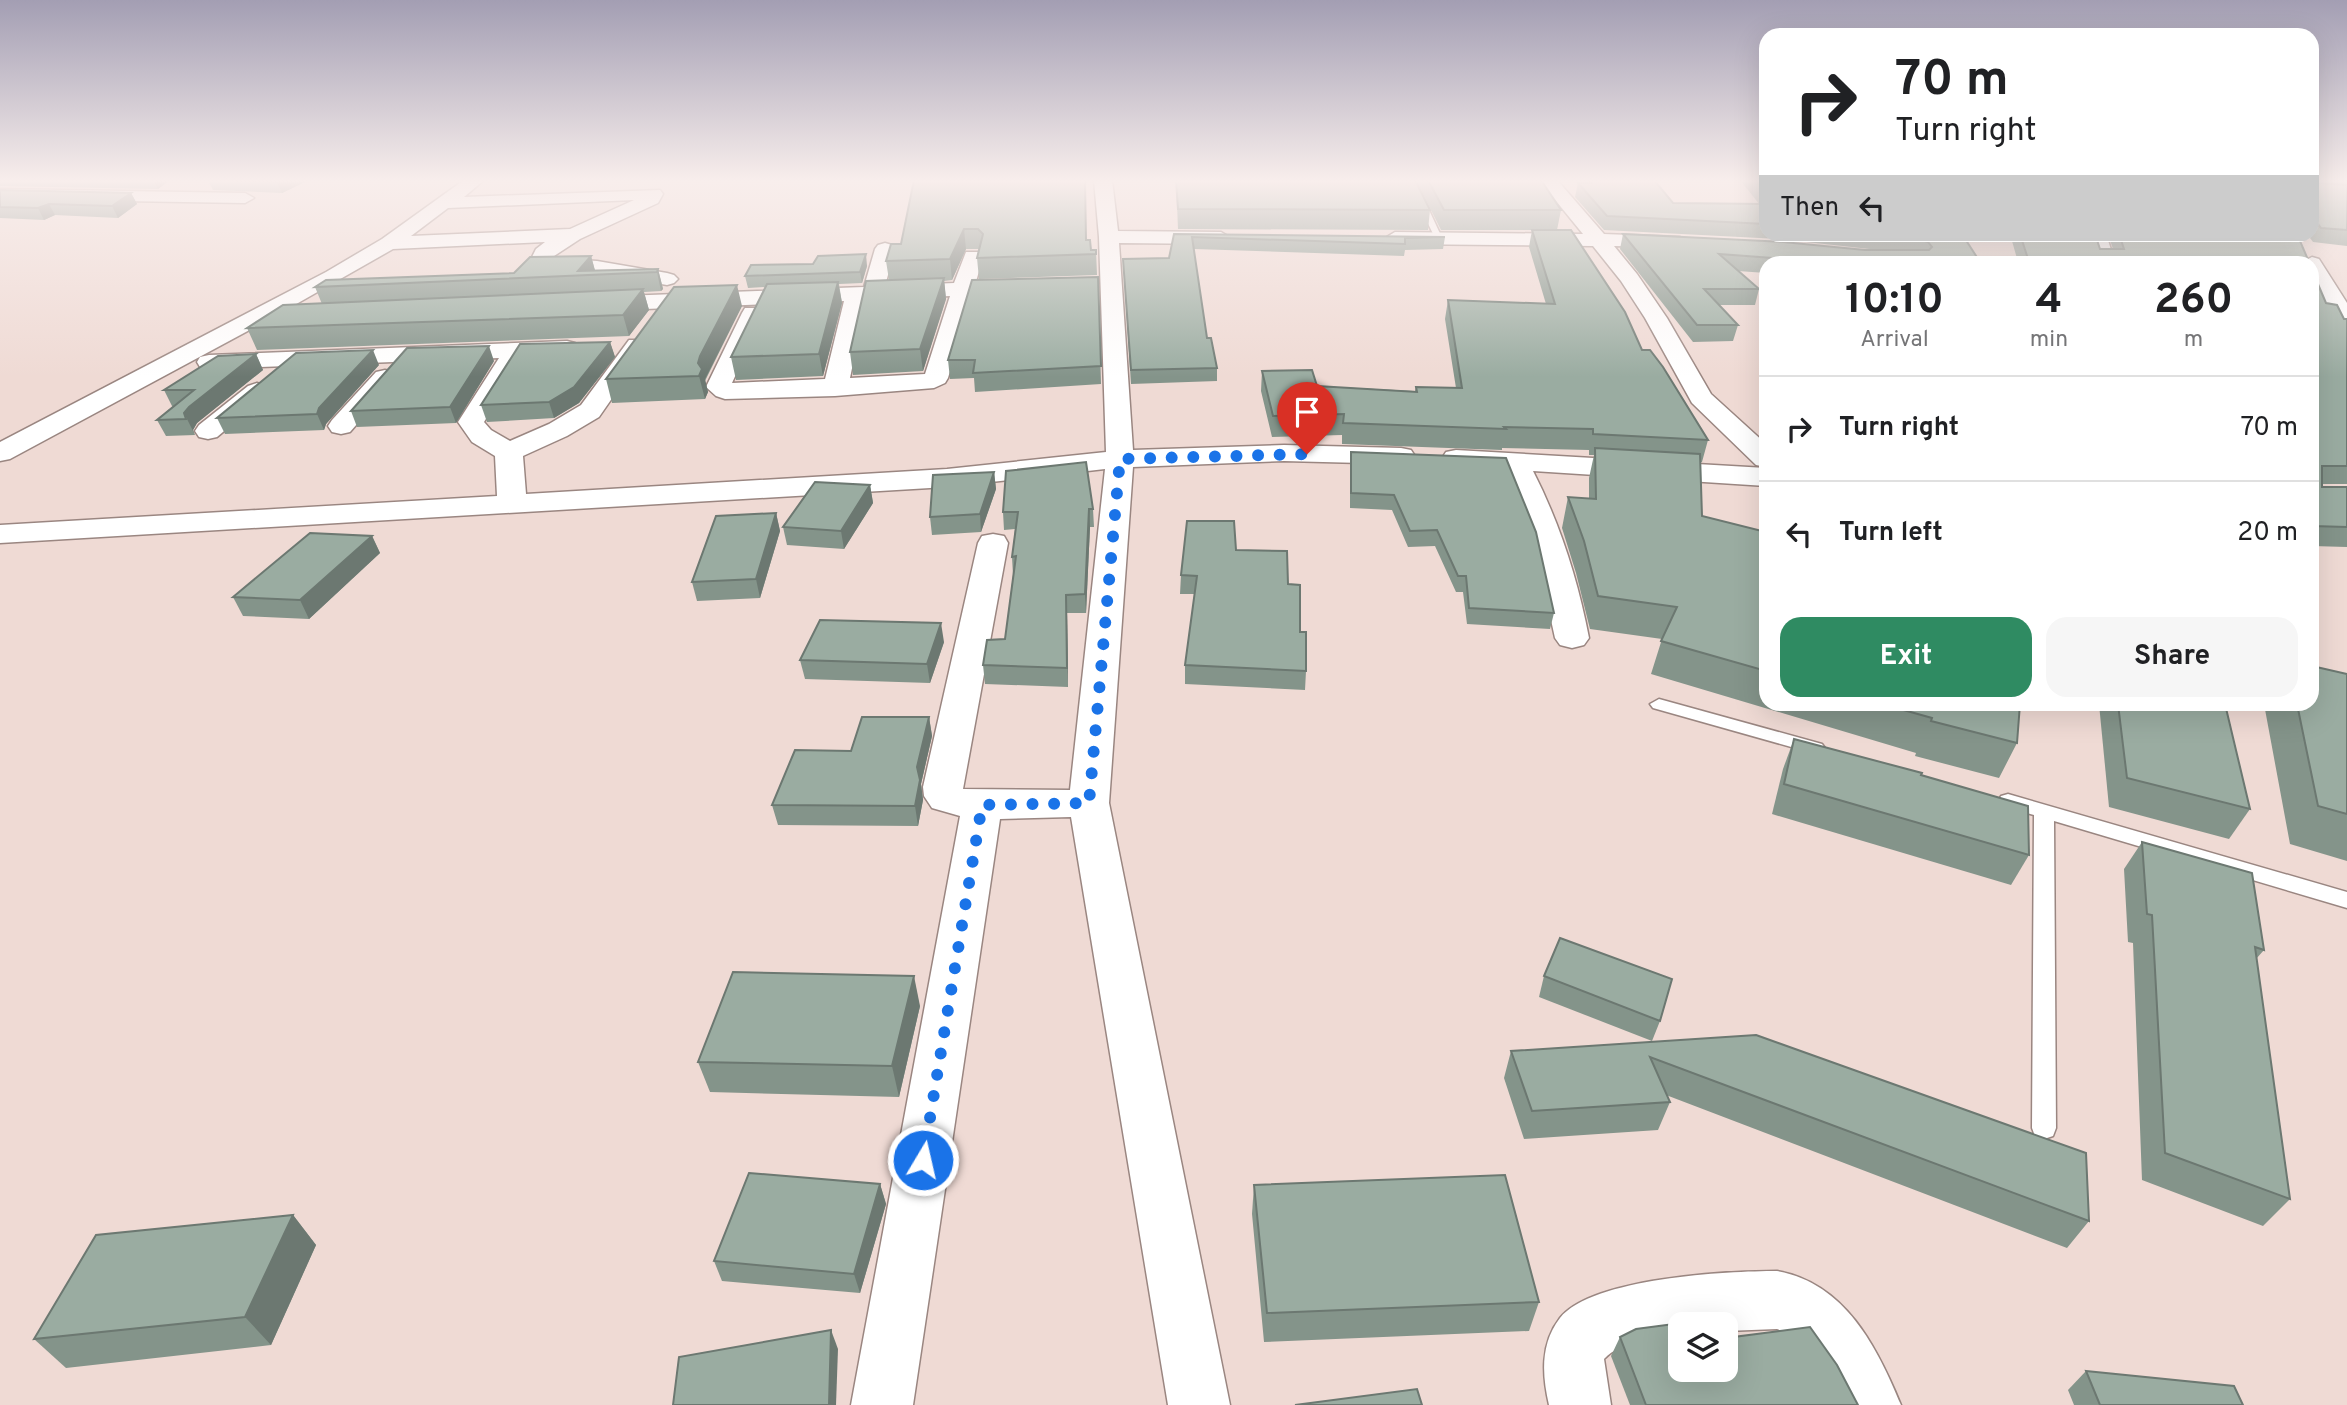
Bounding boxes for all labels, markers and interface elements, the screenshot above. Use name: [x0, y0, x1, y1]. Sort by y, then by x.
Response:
text: 70 m: [1895, 51, 2009, 113]
icon: right: [1780, 56, 1871, 147]
text: Turn right: [1895, 112, 2037, 152]
icon: left: [1853, 189, 1891, 227]
text: Then: [1780, 192, 1839, 225]
text: 10:10: [1845, 275, 1944, 328]
text: 4: [2035, 275, 2062, 328]
text: 260: [2154, 275, 2233, 328]
text: Arrival: [1860, 326, 1929, 355]
text: min: [2030, 326, 2068, 355]
text: m: [2184, 326, 2203, 355]
pin: [1277, 382, 1337, 454]
icon: arrive: [1288, 393, 1326, 431]
icon: right: [1780, 410, 1818, 448]
text: Turn right: [1839, 412, 1959, 445]
text: 70 m: [2240, 412, 2298, 445]
icon: left: [1780, 515, 1818, 553]
text: Turn left: [1839, 517, 1943, 550]
text: 20 m: [2237, 517, 2298, 550]
button: Exit: [1780, 617, 2032, 697]
button: Share: [2046, 617, 2298, 697]
position arrow: [886, 1123, 960, 1197]
map controls: [1668, 1312, 1738, 1382]
button: layers: [1668, 1312, 1738, 1382]

